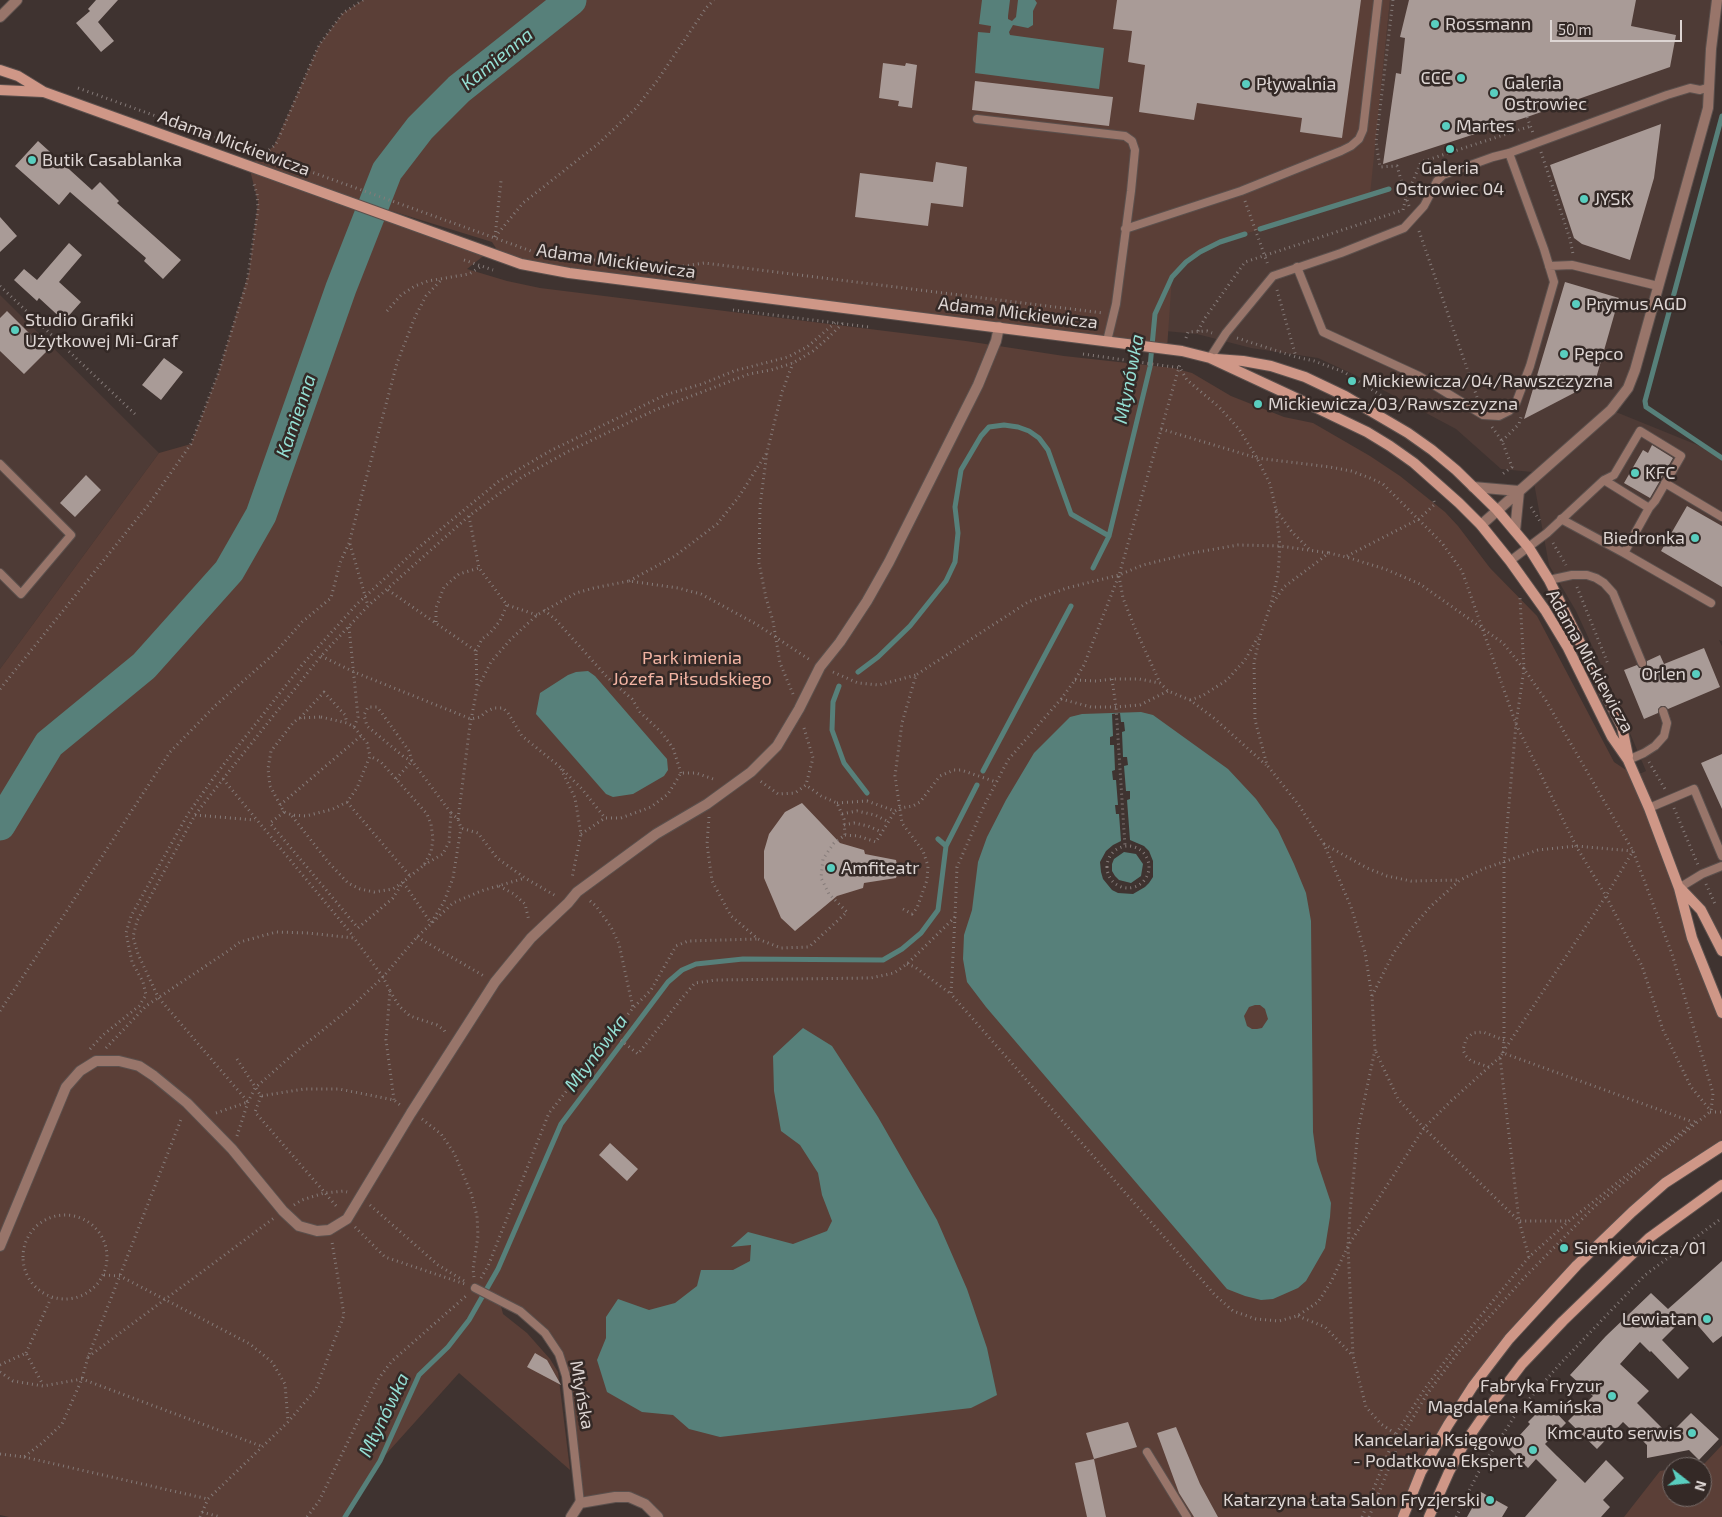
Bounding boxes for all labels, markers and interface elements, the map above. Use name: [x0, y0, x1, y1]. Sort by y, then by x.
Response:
scale bar: [1552, 10, 1684, 42]
place label: Rossmann: [1445, 13, 1531, 35]
marker: Rossmann: [1429, 18, 1441, 30]
text: 50 m: [1558, 20, 1592, 38]
water label: Kamienna: [456, 23, 538, 95]
place label: CCC: [1421, 67, 1451, 89]
marker: CCC: [1455, 72, 1467, 84]
place label: Galeria Ostrowiec: [1504, 72, 1587, 115]
place label: Pływalnia: [1256, 73, 1336, 95]
marker: Pływalnia: [1240, 78, 1252, 90]
marker: Galeria Ostrowiec: [1488, 87, 1500, 99]
street label: Adama Mickiewicza: [155, 105, 313, 181]
place label: Martes: [1456, 115, 1515, 137]
marker: Martes: [1440, 120, 1452, 132]
marker: Galeria Ostrowiec 04: [1444, 143, 1456, 155]
place label: Butik Casablanka: [42, 149, 182, 171]
marker: Butik Casablanka: [26, 154, 38, 166]
place label: Galeria Ostrowiec 04: [1396, 157, 1504, 200]
place label: JYSK: [1594, 188, 1631, 210]
marker: JYSK: [1578, 193, 1590, 205]
street label: Adama Mickiewicza: [535, 239, 697, 283]
street label: Adama Mickiewicza: [937, 292, 1099, 334]
place label: Prymus AGD: [1586, 293, 1687, 315]
marker: Prymus AGD: [1570, 298, 1582, 310]
place label: Studio Grafiki Użytkowej Mi-Graf: [25, 309, 178, 352]
marker: Studio Grafiki Użytkowej Mi-Graf: [9, 324, 21, 336]
water label: Młynówka: [1109, 332, 1149, 426]
place label: Pepco: [1574, 343, 1623, 365]
marker: Pepco: [1558, 348, 1570, 360]
place label: Mickiewicza/04/Rawszczyzna: [1362, 370, 1613, 392]
water label: Kamienna: [271, 372, 321, 460]
marker: Mickiewicza/04/Rawszczyzna: [1346, 375, 1358, 387]
place label: Mickiewicza/03/Rawszczyzna: [1268, 393, 1518, 415]
marker: Mickiewicza/03/Rawszczyzna: [1252, 398, 1264, 410]
place label: KFC: [1645, 462, 1675, 484]
marker: KFC: [1629, 467, 1641, 479]
place label: Biedronka: [1603, 527, 1685, 549]
marker: Biedronka: [1689, 532, 1701, 544]
street label: Adama Mickiewicza: [1542, 586, 1638, 736]
park label: Park imienia Józefa Piłsudskiego: [612, 647, 772, 690]
place label: Orlen: [1641, 663, 1686, 685]
marker: Orlen: [1690, 668, 1702, 680]
place label: Amfiteatr: [841, 857, 919, 879]
marker: Amfiteatr: [825, 862, 837, 874]
water label: Młynówka: [560, 1010, 632, 1096]
place label: Sienkiewicza/01: [1574, 1237, 1706, 1259]
marker: Sienkiewicza/01: [1558, 1242, 1570, 1254]
place label: Lewiatan: [1622, 1308, 1697, 1330]
marker: Lewiatan: [1701, 1313, 1713, 1325]
street label: Młyńska: [565, 1359, 599, 1431]
water label: Młynówka: [354, 1369, 414, 1461]
place label: Fabryka Fryzur Magdalena Kamińska: [1427, 1375, 1602, 1418]
marker: Fabryka Fryzur Magdalena Kamińska: [1606, 1390, 1618, 1402]
place label: Kmc auto serwis: [1547, 1422, 1682, 1444]
marker: Kmc auto serwis: [1686, 1427, 1698, 1439]
place label: Kancelaria Księgowo - Podatkowa Ekspert: [1353, 1429, 1523, 1472]
marker: Kancelaria Księgowo - Podatkowa Ekspert: [1527, 1444, 1539, 1456]
north arrow: [1662, 1457, 1712, 1507]
text: N: [1691, 1479, 1711, 1493]
place label: Katarzyna Łata Salon Fryzjerski: [1223, 1489, 1480, 1511]
marker: Katarzyna Łata Salon Fryzjerski: [1484, 1494, 1496, 1506]

